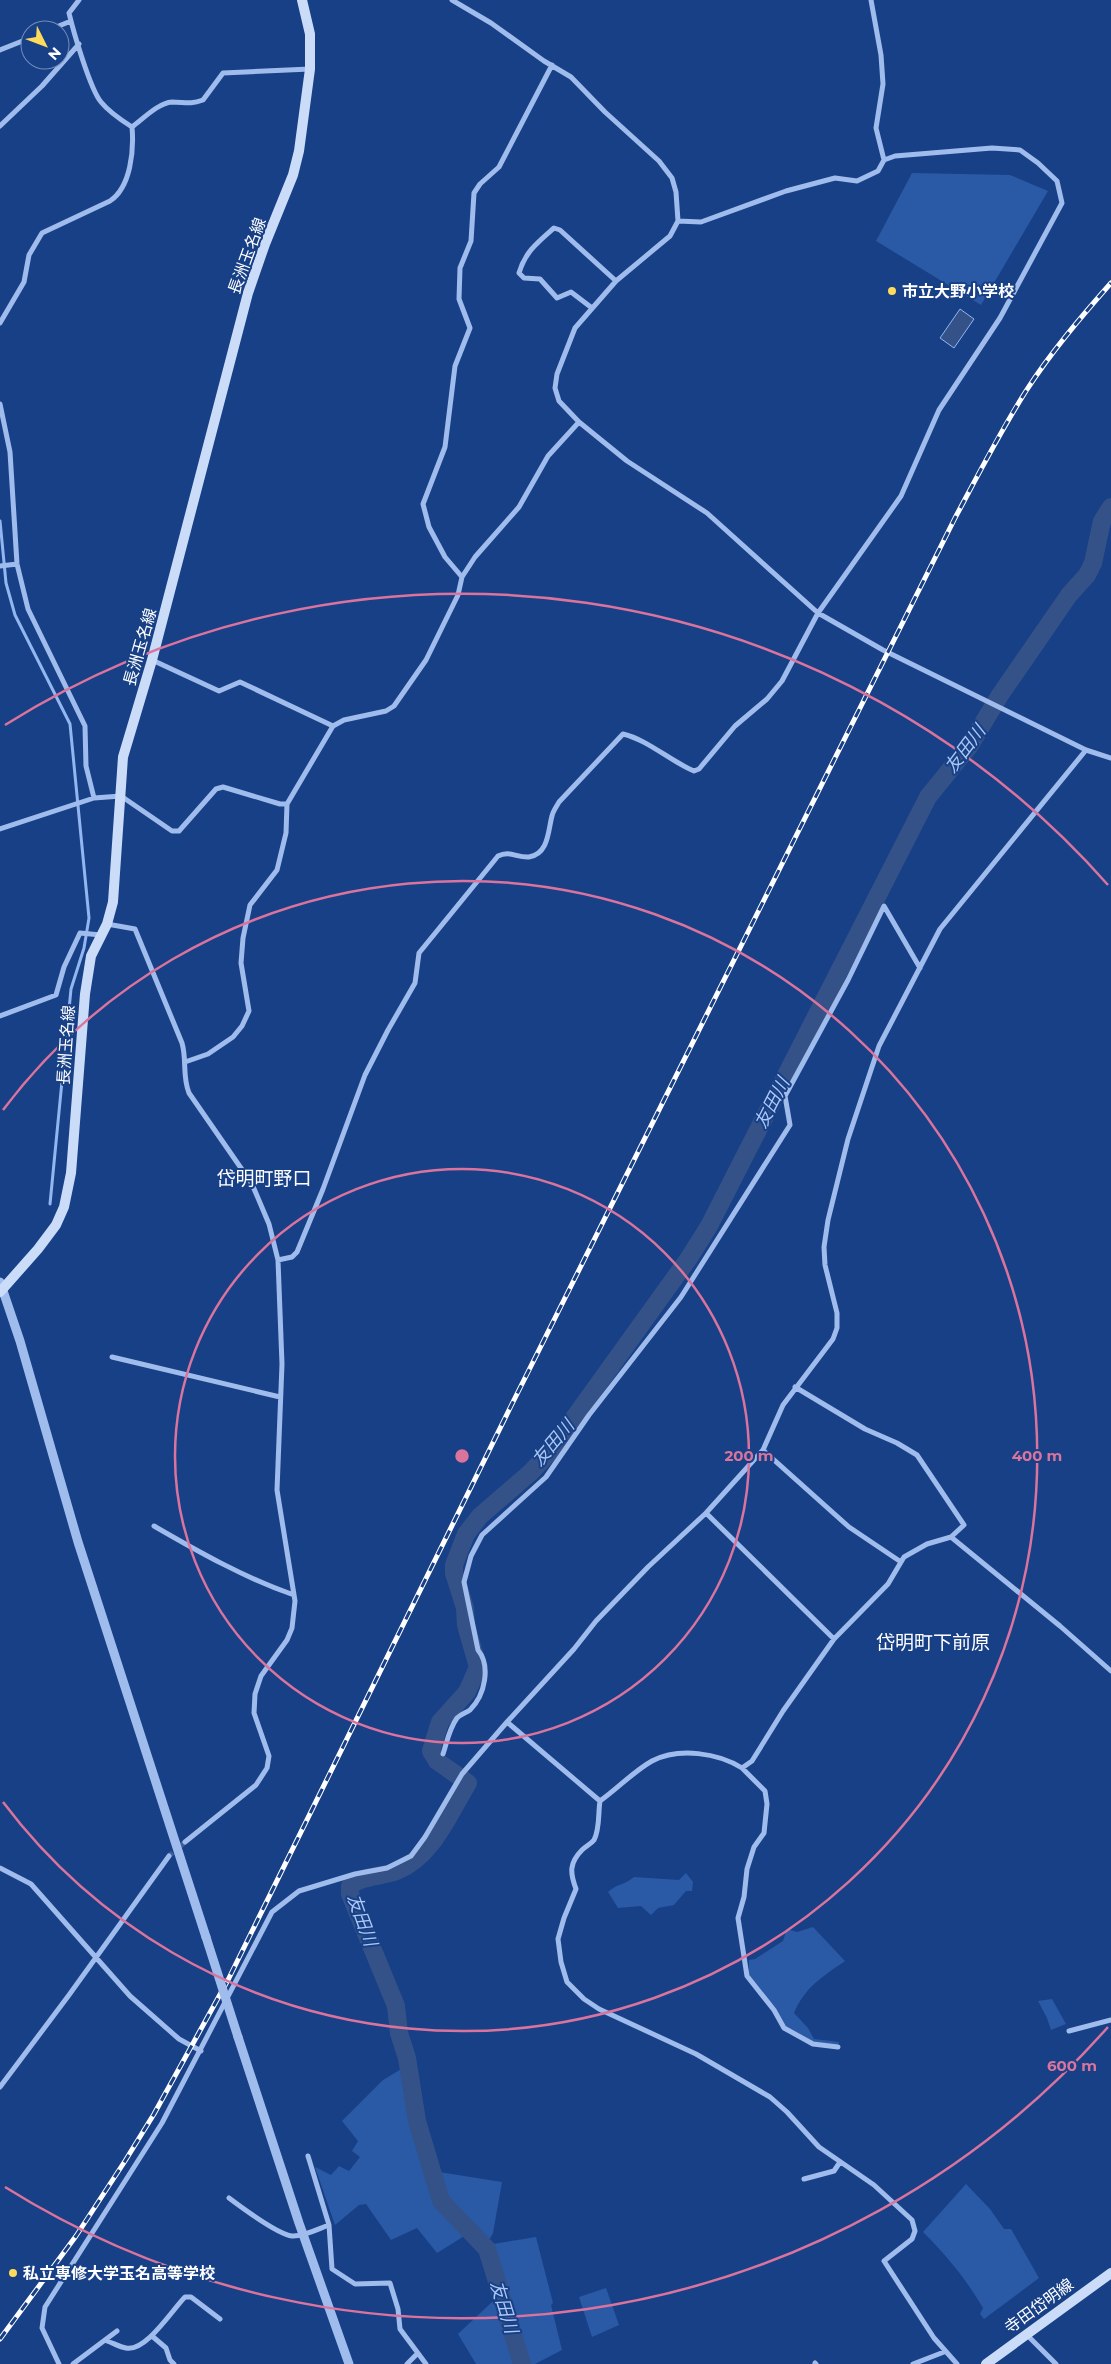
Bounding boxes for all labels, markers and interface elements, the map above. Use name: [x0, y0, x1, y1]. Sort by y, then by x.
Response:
north arrow: [20, 20, 70, 70]
text: N: [44, 43, 65, 64]
street label: 長洲玉名線: [224, 215, 270, 297]
place label: 市立大野小学校: [902, 282, 1014, 301]
marker: 市立大野小学校: [886, 285, 898, 297]
street label: 長洲玉名線: [120, 606, 160, 688]
water label: 友田川: [940, 719, 991, 777]
street label: 長洲玉名線: [54, 1004, 78, 1086]
water label: 友田川: [750, 1072, 795, 1132]
district label: 岱明町野口: [216, 1167, 312, 1190]
water label: 友田川: [527, 1414, 580, 1471]
text: 200 m: [724, 1446, 774, 1465]
text: 400 m: [1012, 1446, 1062, 1465]
centre of rings: [453, 1447, 471, 1465]
district label: 岱明町下前原: [876, 1631, 990, 1654]
water label: 友田川: [342, 1891, 382, 1951]
text: 600 m: [1047, 2056, 1097, 2075]
place label: 私立専修大学玉名高等学校: [23, 2264, 215, 2283]
marker: 私立専修大学玉名高等学校: [7, 2267, 19, 2279]
street label: 寺田岱明線: [1001, 2275, 1077, 2337]
water label: 友田川: [486, 2278, 523, 2338]

